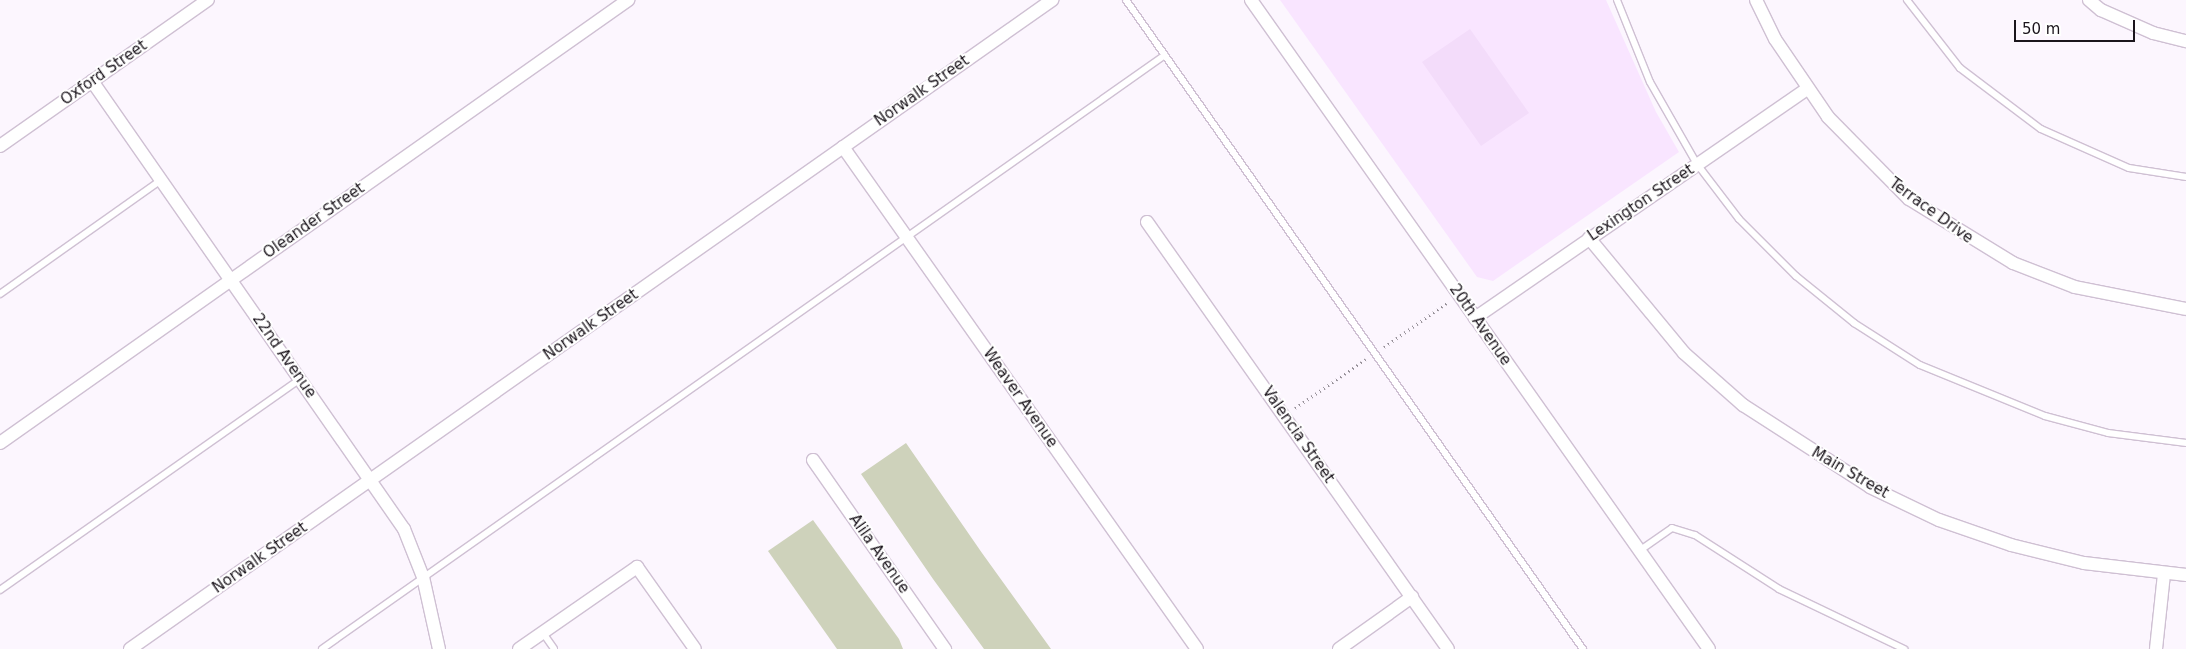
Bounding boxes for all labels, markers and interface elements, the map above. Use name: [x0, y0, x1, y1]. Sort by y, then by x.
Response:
scale bar: [2016, 10, 2137, 42]
text: 50 m: [2022, 20, 2060, 38]
street label: Oxford Street: [58, 37, 150, 109]
street label: Norwalk Street: [871, 52, 973, 130]
street label: Lexington Street: [1585, 161, 1697, 245]
street label: Terrace Drive: [1886, 175, 1976, 247]
street label: Oleander Street: [260, 179, 368, 263]
street label: 20th Avenue: [1445, 281, 1515, 369]
street label: Norwalk Street: [540, 286, 642, 364]
street label: 22nd Avenue: [248, 310, 320, 402]
street label: Weaver Avenue: [979, 345, 1061, 451]
street label: Valencia Street: [1258, 383, 1338, 487]
street label: Main Street: [1808, 444, 1892, 502]
street label: Alila Avenue: [845, 511, 913, 597]
street label: Norwalk Street: [209, 519, 311, 597]

